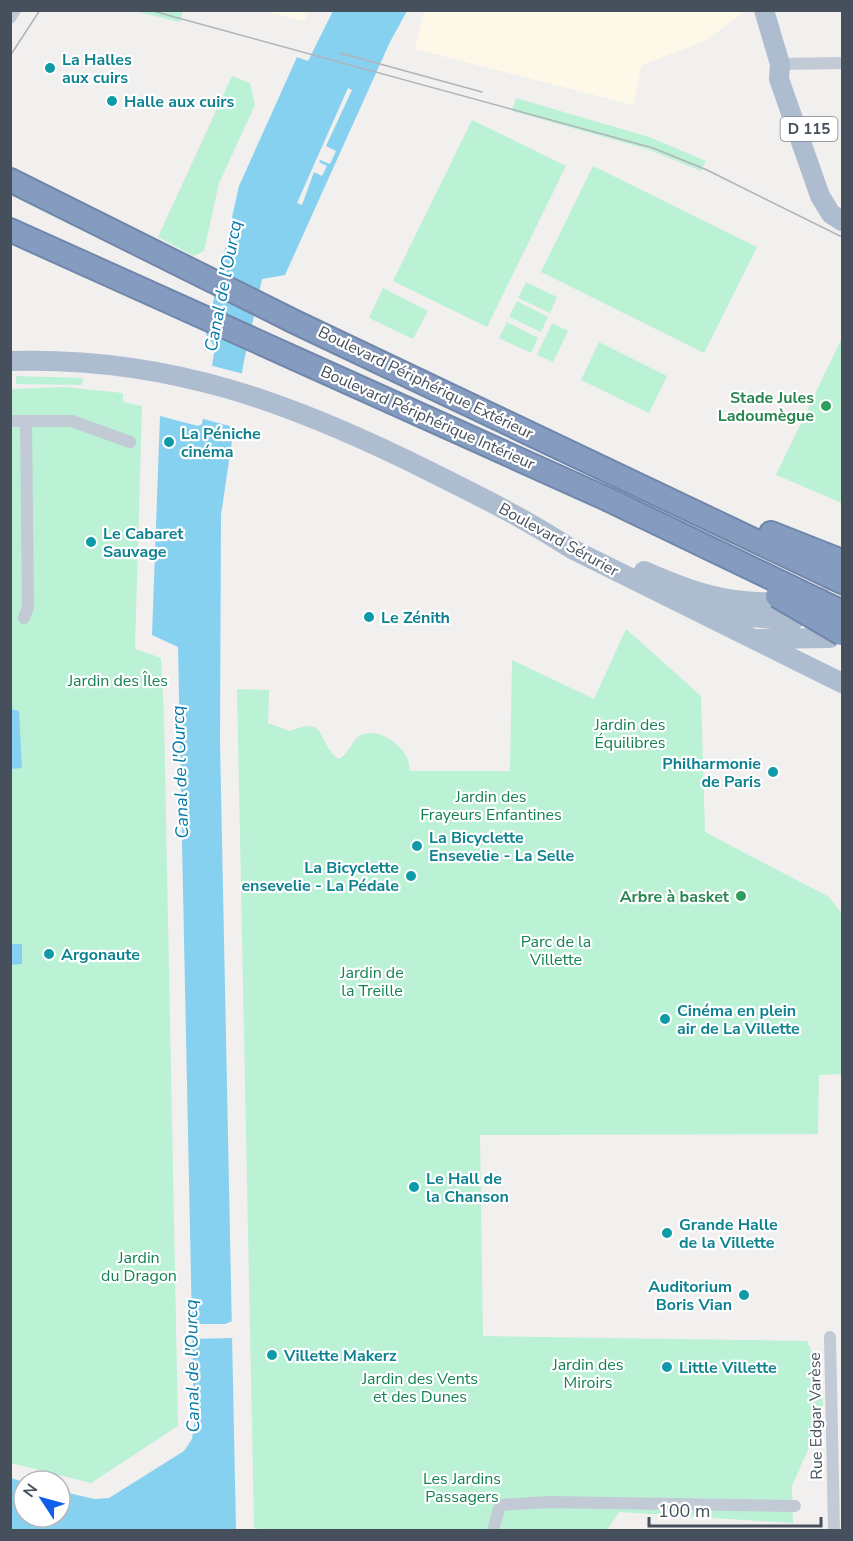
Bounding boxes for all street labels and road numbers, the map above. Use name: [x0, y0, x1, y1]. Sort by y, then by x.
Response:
road number: D 115: [780, 117, 838, 141]
street label: Boulevard Périphérique Extérieur: [314, 321, 537, 445]
street label: Boulevard Périphérique Intérieur: [317, 361, 538, 475]
street label: Boulevard Sérurier: [495, 498, 623, 582]
street label: Rue Edgar Varèse: [804, 1352, 828, 1480]

